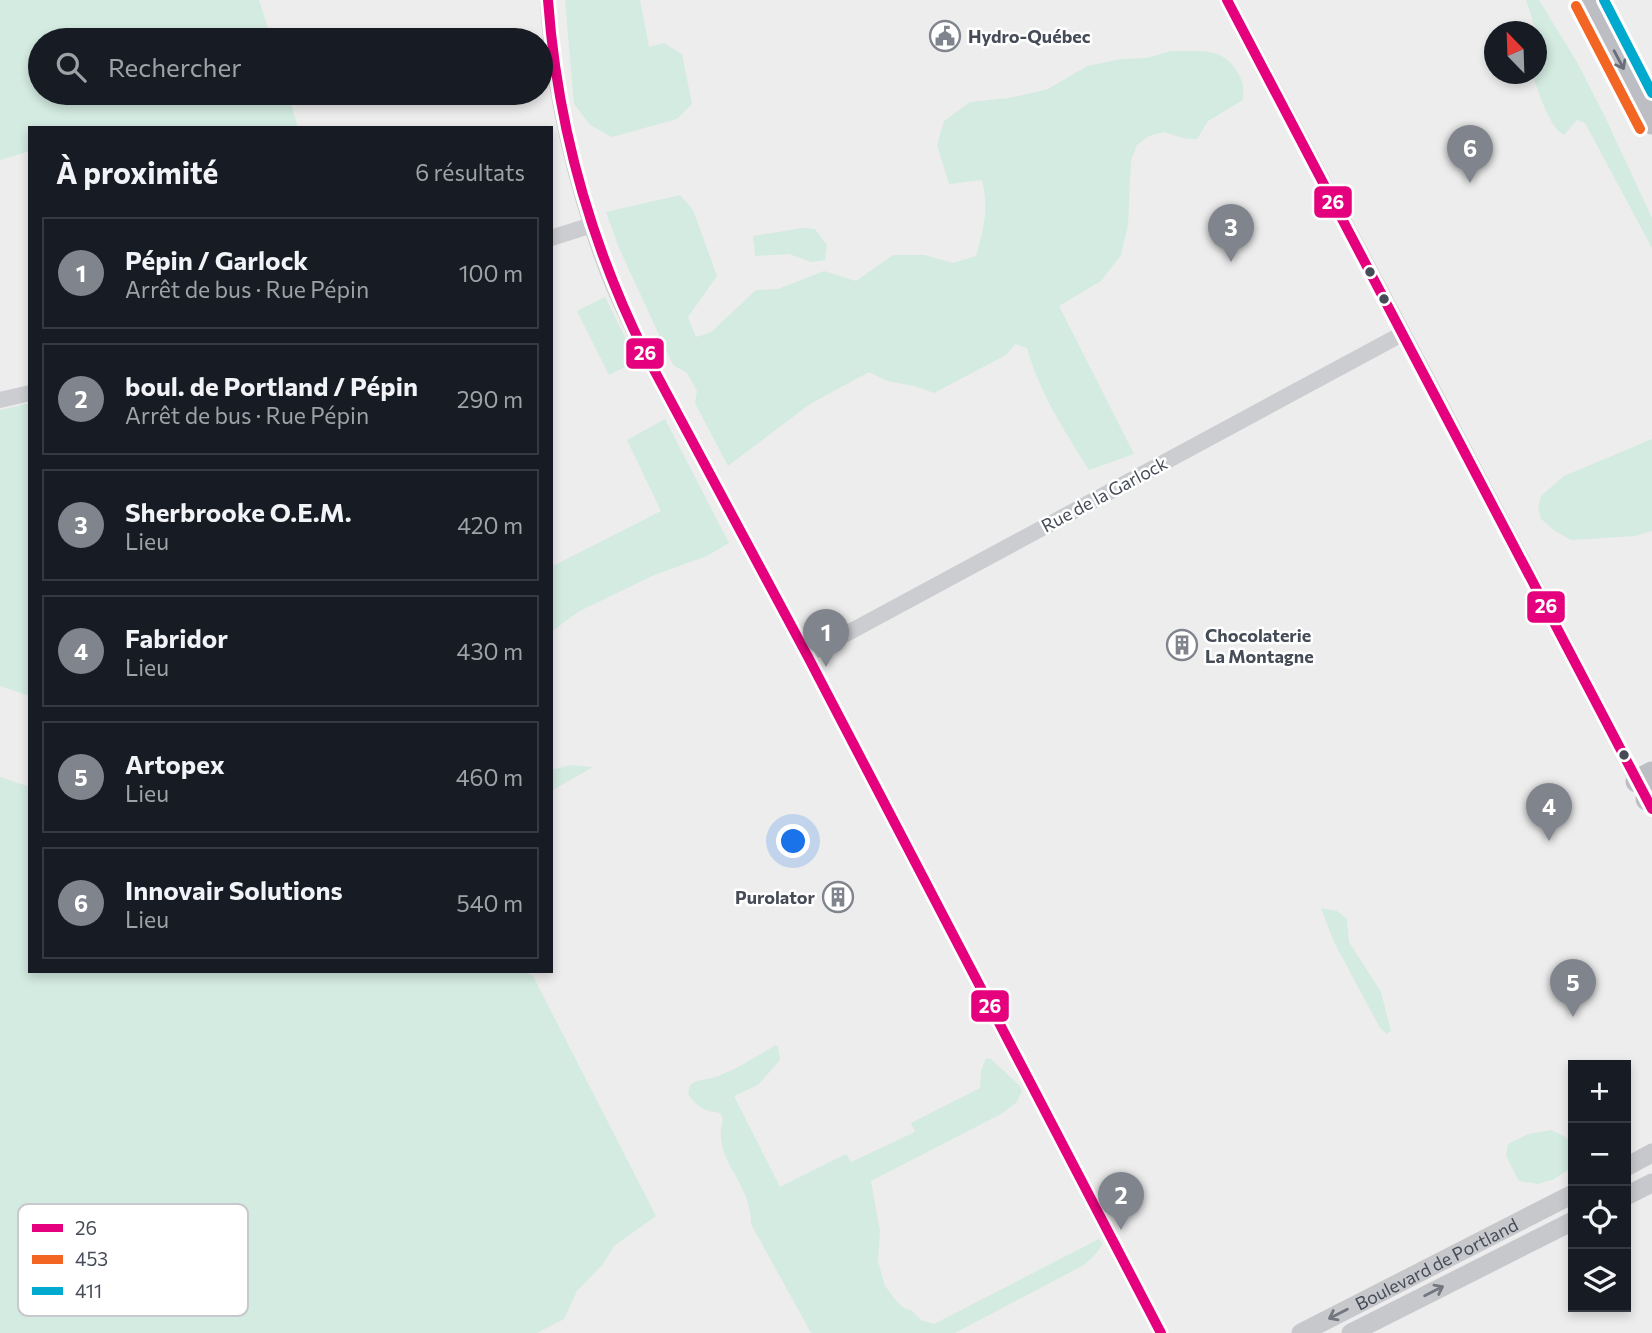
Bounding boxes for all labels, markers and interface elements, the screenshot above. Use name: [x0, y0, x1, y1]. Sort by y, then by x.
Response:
public building icon: Hydro-Québec: [928, 19, 962, 53]
north arrow: [1484, 21, 1547, 84]
place label: Hydro-Québec: [968, 25, 1091, 47]
search box: [28, 28, 553, 105]
icon: search: [52, 48, 90, 86]
one-way arrow: [1613, 50, 1627, 70]
text: Rechercher: [108, 51, 242, 82]
pin: 6: [1447, 125, 1493, 183]
text: À proximité: [56, 153, 218, 190]
text: 6 résultats: [415, 158, 525, 186]
line badge: 26: [1313, 185, 1353, 219]
text: 26: [1322, 190, 1344, 213]
pin: 3: [1208, 204, 1254, 262]
text: Pépin / Garlock: [125, 244, 308, 275]
text: 1: [76, 259, 86, 287]
text: 100 m: [459, 259, 523, 287]
unlabelled marker: [1363, 265, 1377, 279]
text: Arrêt de bus · Rue Pépin: [125, 275, 369, 303]
unlabelled marker: [1377, 292, 1391, 306]
line badge: 26: [625, 337, 665, 370]
text: 26: [634, 341, 656, 364]
text: boul. de Portland / Pépin: [125, 370, 418, 401]
text: 2: [74, 385, 88, 413]
text: 290 m: [457, 385, 523, 413]
text: Arrêt de bus · Rue Pépin: [125, 401, 369, 429]
street label: Rue de la Garlock: [1037, 451, 1171, 536]
text: Sherbrooke O.E.M.: [125, 496, 352, 527]
text: 3: [74, 511, 88, 539]
text: 420 m: [457, 511, 523, 539]
text: Lieu: [125, 527, 169, 555]
line badge: 26: [1526, 590, 1566, 624]
text: 26: [1535, 594, 1557, 617]
pin: 1: [803, 609, 849, 667]
text: Fabridor: [125, 622, 228, 653]
place label: Chocolaterie La Montagne: [1205, 624, 1314, 667]
building icon: Chocolaterie La Montagne: [1165, 628, 1199, 662]
text: 4: [74, 637, 88, 665]
text: 430 m: [457, 637, 523, 665]
text: Lieu: [125, 653, 169, 681]
text: Artopex: [125, 748, 225, 779]
unlabelled marker: [1617, 748, 1631, 762]
text: 5: [74, 763, 88, 791]
text: 460 m: [456, 763, 523, 791]
text: Lieu: [125, 779, 169, 807]
pin: 4: [1526, 783, 1572, 841]
your location: [776, 824, 810, 858]
text: Innovair Solutions: [125, 874, 343, 905]
building icon: Purolator: [821, 880, 855, 914]
place label: Purolator: [735, 886, 816, 908]
text: 6: [74, 889, 88, 917]
text: 540 m: [457, 889, 523, 917]
text: Lieu: [125, 905, 169, 933]
pin: 5: [1550, 959, 1596, 1017]
line badge: 26: [970, 989, 1010, 1023]
text: 26: [979, 994, 1001, 1017]
map controls: [1568, 1060, 1631, 1312]
button: +: [1568, 1060, 1631, 1123]
button: −: [1568, 1123, 1631, 1186]
pin: 2: [1098, 1172, 1144, 1230]
button: locate: [1568, 1186, 1631, 1249]
legend: [18, 1204, 248, 1316]
street label: Boulevard de Portland: [1351, 1213, 1521, 1315]
text: 26: [75, 1216, 97, 1239]
text: 453: [75, 1247, 108, 1270]
button: layers: [1568, 1249, 1631, 1312]
text: 411: [75, 1279, 102, 1302]
one-way arrow: [1423, 1284, 1444, 1298]
one-way arrow: [1328, 1308, 1349, 1322]

